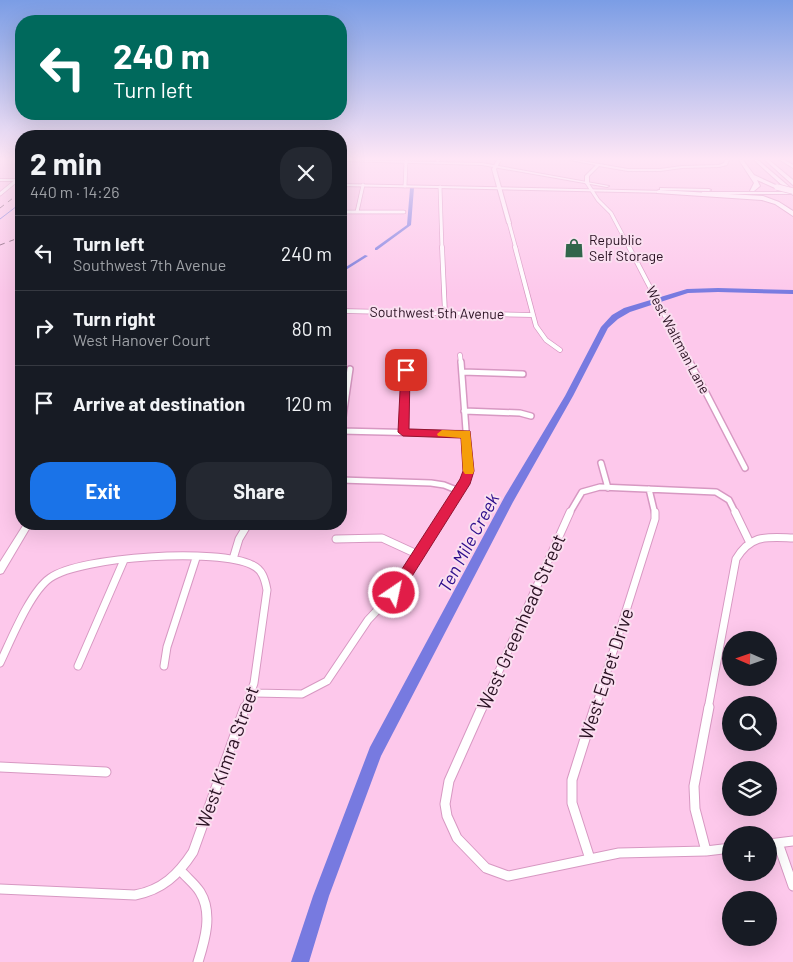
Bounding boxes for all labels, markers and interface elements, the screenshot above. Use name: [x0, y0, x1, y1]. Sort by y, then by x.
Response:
text: 240 m: [113, 34, 210, 76]
icon: left: [30, 35, 95, 100]
text: Turn left: [113, 76, 193, 102]
text: 2 min: [30, 145, 102, 181]
button: close: [280, 147, 332, 199]
text: 440 m · 14:26: [30, 182, 120, 201]
place label: Republic Self Storage: [589, 231, 664, 264]
text: Turn left: [73, 232, 144, 255]
shop icon: Republic Self Storage: [563, 237, 585, 259]
icon: left: [30, 239, 58, 267]
text: 240 m: [281, 242, 332, 265]
text: Southwest 7th Avenue: [73, 255, 226, 274]
street label: West Waltman Lane: [643, 283, 714, 397]
street label: Southwest 5th Avenue: [369, 303, 505, 322]
text: Turn right: [73, 307, 155, 330]
icon: right: [30, 314, 58, 342]
text: 80 m: [292, 317, 332, 340]
text: West Hanover Court: [73, 330, 211, 349]
pin: [385, 349, 427, 391]
icon: arrive: [392, 356, 420, 384]
icon: arrive: [30, 389, 58, 417]
text: Arrive at destination: [73, 392, 245, 415]
text: 120 m: [285, 392, 332, 415]
button: Exit: [30, 462, 176, 520]
button: Share: [186, 462, 332, 520]
water label: Ten Mile Creek: [433, 489, 504, 596]
street label: West Greenhead Street: [471, 530, 570, 713]
position arrow: [367, 566, 419, 618]
street label: West Egret Drive: [573, 605, 638, 743]
north arrow: [722, 631, 778, 686]
map controls: [722, 631, 777, 946]
street label: West Kimra Street: [190, 682, 263, 831]
button: search: [722, 696, 777, 751]
button: layers: [722, 761, 777, 816]
button: +: [722, 826, 777, 881]
button: −: [722, 891, 777, 946]

